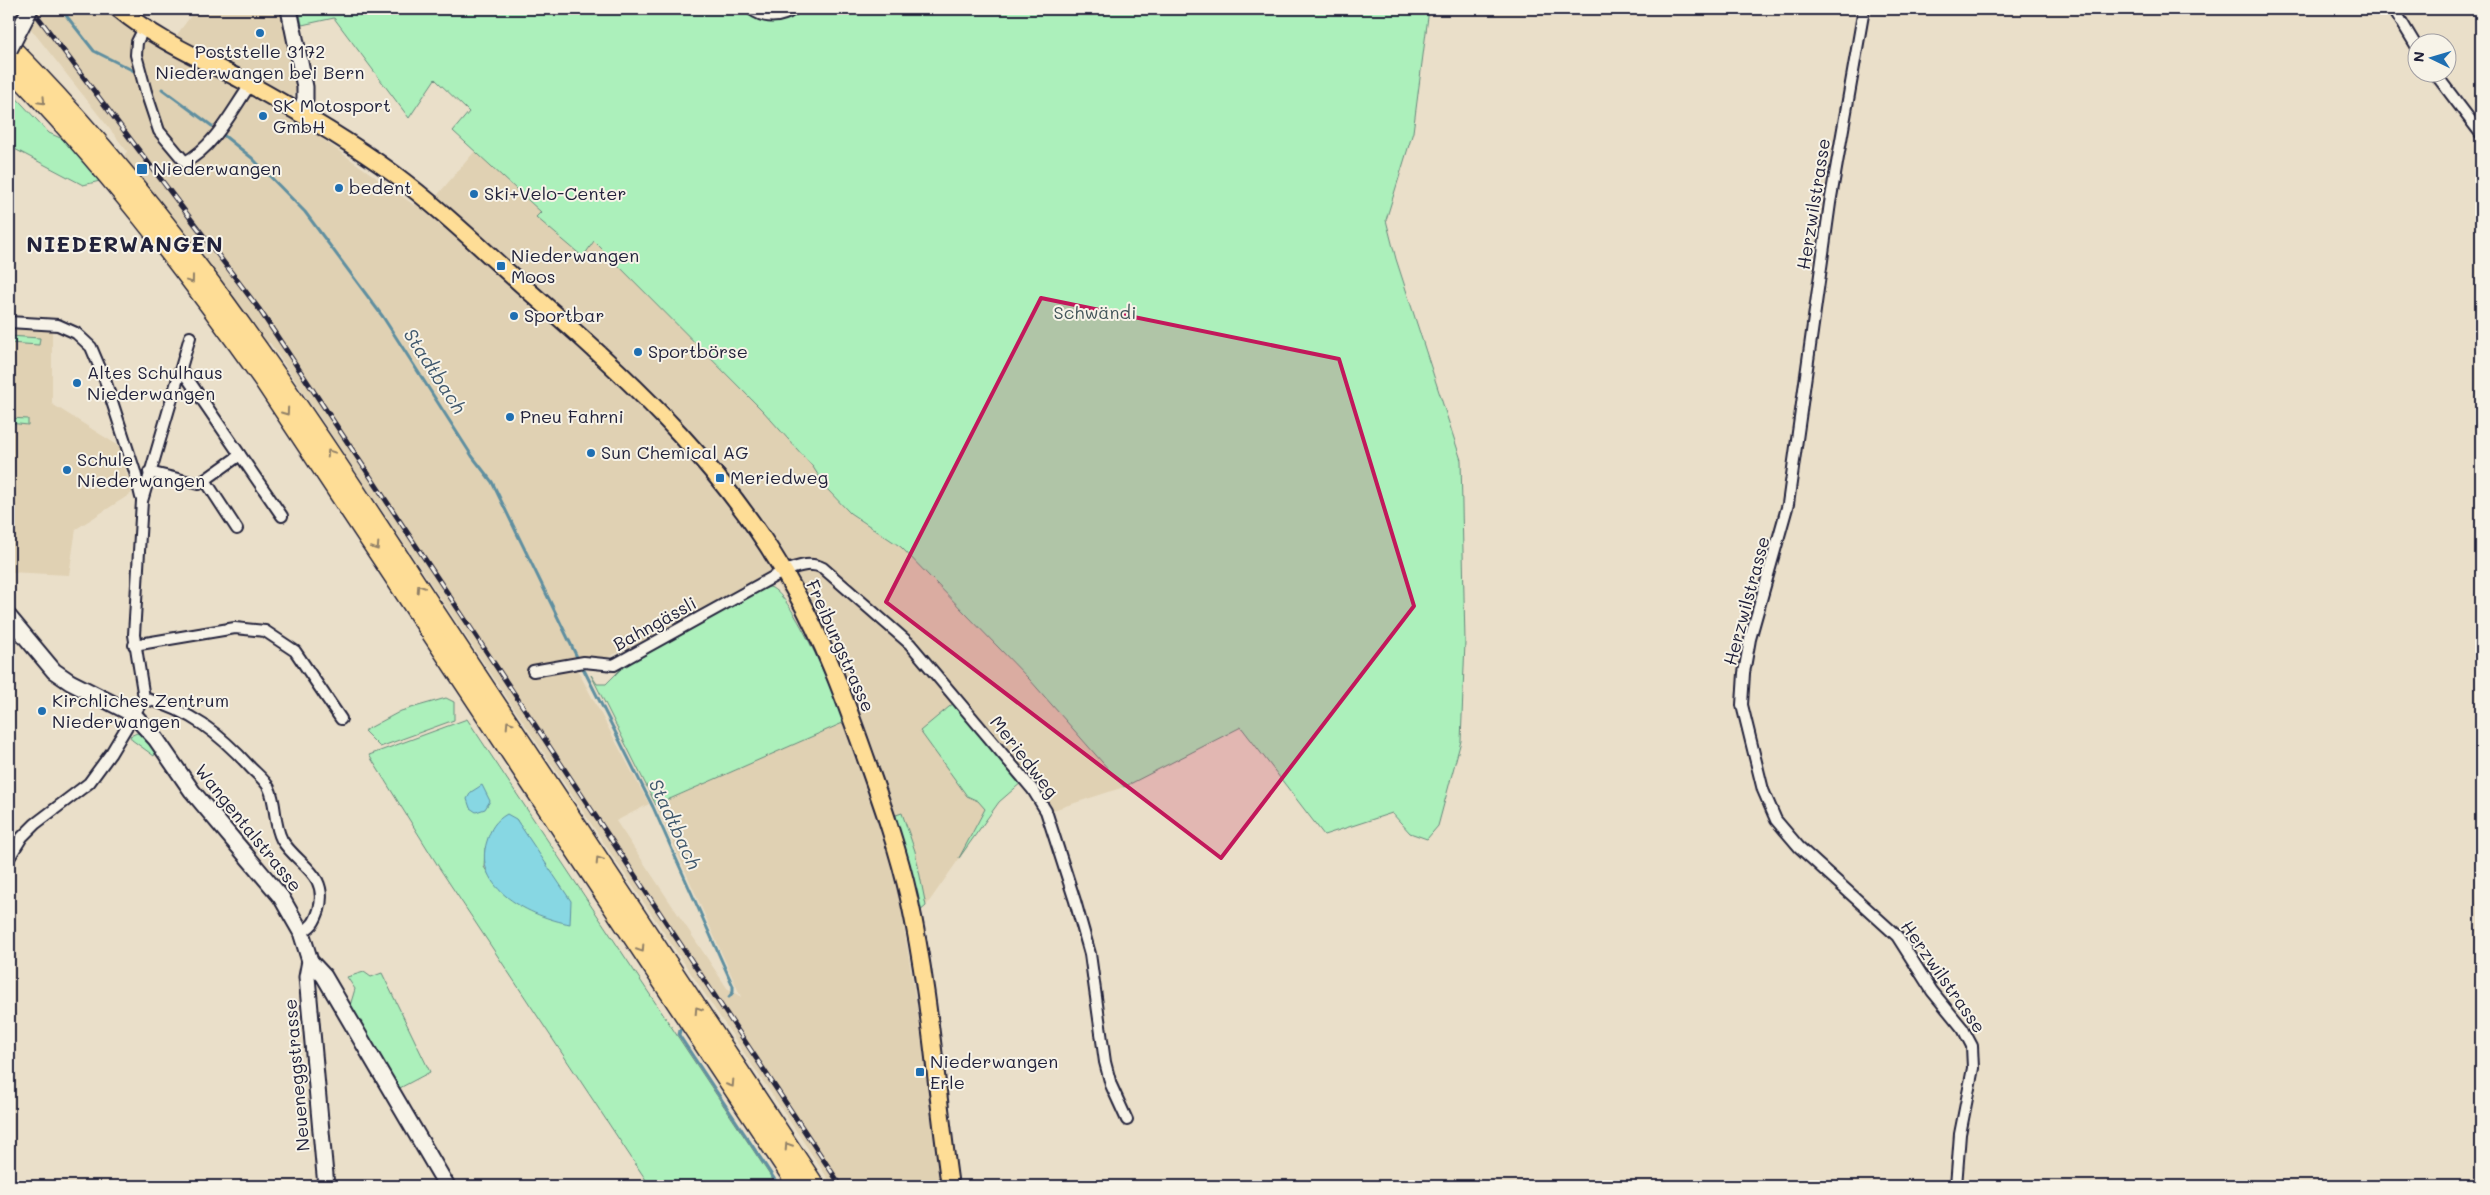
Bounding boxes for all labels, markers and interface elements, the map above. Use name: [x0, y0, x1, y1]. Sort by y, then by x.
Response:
marker: Poststelle 3172 Niederwangen bei Bern: [254, 27, 266, 39]
north arrow: [2408, 32, 2458, 82]
place label: Poststelle 3172 Niederwangen bei Bern: [155, 39, 365, 84]
text: N: [2409, 51, 2428, 63]
place label: SK Motosport GmbH: [273, 93, 391, 138]
one-way arrow: [36, 96, 45, 105]
marker: SK Motosport GmbH: [257, 110, 269, 122]
street label: Herzwilstrasse: [1791, 136, 1835, 271]
place label: Niederwangen: [153, 156, 281, 180]
marker: Niederwangen: [135, 162, 149, 176]
place label: bedent: [349, 175, 412, 199]
place label: Ski+Velo-Center: [484, 181, 627, 205]
marker: bedent: [333, 182, 345, 194]
marker: Ski+Velo-Center: [468, 188, 480, 200]
district label: NIEDERWANGEN: [26, 229, 224, 258]
place label: Niederwangen Moos: [511, 243, 639, 288]
marker: Niederwangen Moos: [495, 260, 507, 272]
one-way arrow: [186, 274, 194, 283]
park label: Schwändi: [1054, 300, 1136, 324]
place label: Sportbar: [524, 303, 605, 327]
marker: Sportbar: [508, 310, 520, 322]
water label: Stadtbach: [398, 323, 472, 418]
place label: Sportbörse: [648, 339, 748, 363]
marker: Sportbörse: [632, 346, 644, 358]
place label: Altes Schulhaus Niederwangen: [87, 360, 223, 405]
marker: Altes Schulhaus Niederwangen: [71, 377, 83, 389]
place label: Pneu Fahrni: [520, 404, 624, 428]
one-way arrow: [280, 406, 289, 416]
marker: Pneu Fahrni: [504, 411, 516, 423]
place label: Sun Chemical AG: [601, 440, 749, 464]
place label: Schule Niederwangen: [77, 447, 205, 492]
marker: Sun Chemical AG: [585, 447, 597, 459]
one-way arrow: [327, 449, 336, 459]
marker: Schule Niederwangen: [61, 464, 73, 476]
place label: Meriedweg: [730, 465, 828, 489]
marker: Meriedweg: [714, 472, 726, 484]
street label: Herzwilstrasse: [1717, 534, 1775, 668]
one-way arrow: [370, 542, 379, 551]
street label: Freiburgstrasse: [801, 576, 881, 715]
one-way arrow: [417, 585, 426, 594]
street label: Bahngässli: [609, 590, 700, 656]
place label: Kirchliches Zentrum Niederwangen: [52, 688, 229, 733]
marker: Kirchliches Zentrum Niederwangen: [36, 705, 48, 717]
street label: Meriedweg: [985, 710, 1064, 802]
one-way arrow: [506, 720, 516, 729]
street label: Wangentalstrasse: [190, 759, 308, 896]
water label: Stadtbach: [644, 774, 707, 873]
one-way arrow: [596, 856, 605, 865]
street label: Herzwilstrasse: [1896, 915, 1992, 1038]
one-way arrow: [635, 943, 644, 953]
street label: Neueneggstrasse: [277, 998, 315, 1152]
one-way arrow: [695, 1006, 704, 1016]
place label: Niederwangen Erle: [930, 1049, 1058, 1094]
marker: Niederwangen Erle: [914, 1066, 926, 1078]
one-way arrow: [725, 1079, 734, 1088]
one-way arrow: [785, 1142, 794, 1151]

